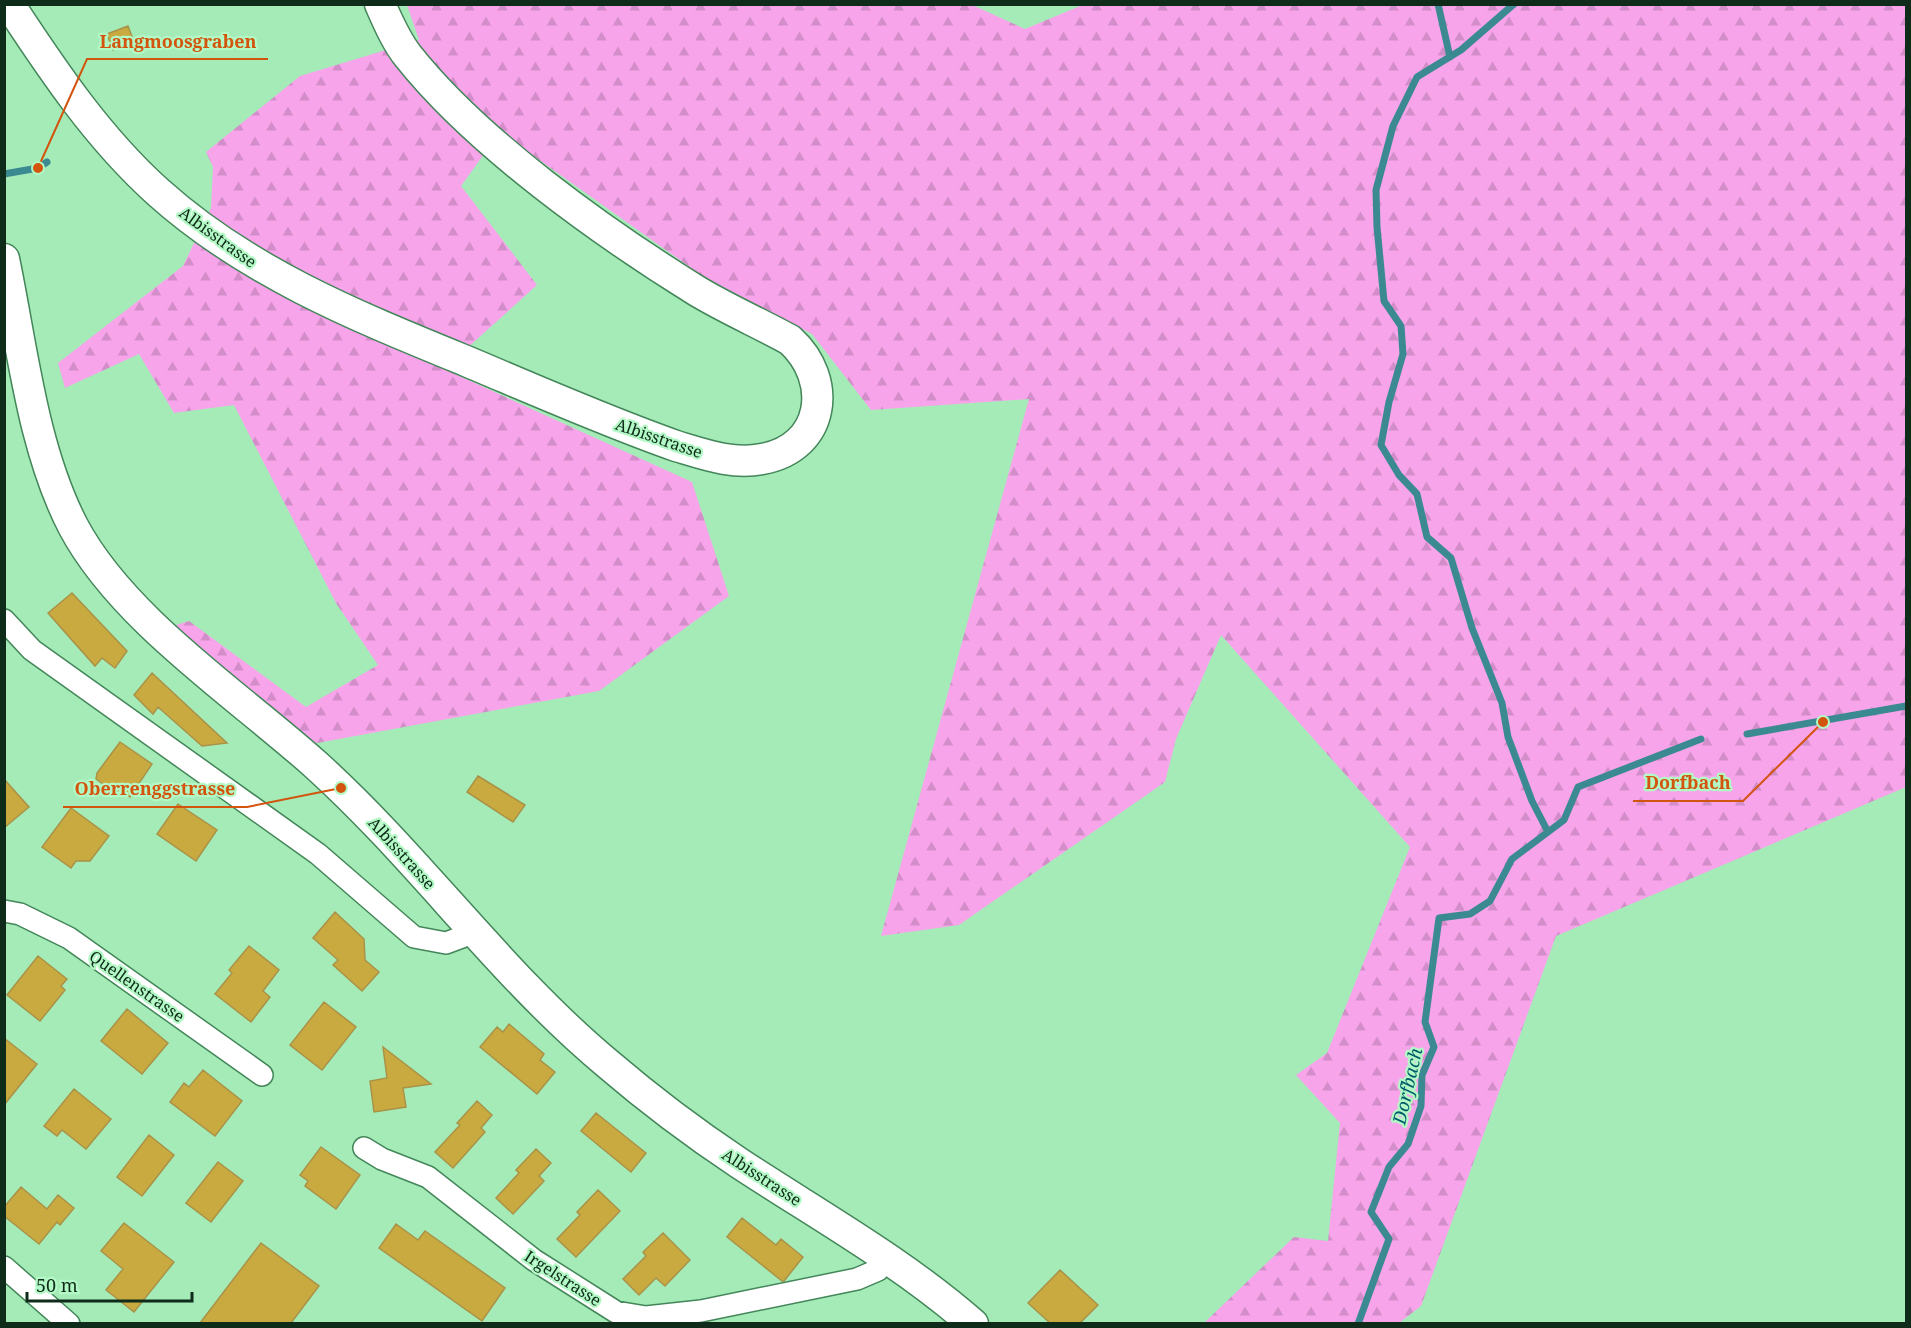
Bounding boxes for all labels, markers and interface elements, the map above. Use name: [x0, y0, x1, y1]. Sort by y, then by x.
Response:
callout: Langmoosgraben: [87, 23, 268, 59]
text: Langmoosgraben: [99, 29, 257, 53]
street label: Albisstrasse: [175, 202, 261, 272]
street label: Albisstrasse: [613, 413, 705, 463]
callout: Dorfbach: [1633, 765, 1743, 801]
text: Dorfbach: [1645, 770, 1731, 794]
callout: Oberrenggstrasse: [63, 771, 247, 807]
text: Oberrenggstrasse: [75, 776, 235, 800]
street label: Albisstrasse: [364, 812, 440, 894]
street label: Quellenstrasse: [85, 945, 189, 1027]
water label: Dorfbach: [1386, 1045, 1427, 1127]
street label: Albisstrasse: [718, 1143, 806, 1211]
street label: Irgelstrasse: [520, 1245, 606, 1311]
scale bar: [27, 1265, 192, 1303]
text: 50 m: [36, 1273, 78, 1297]

